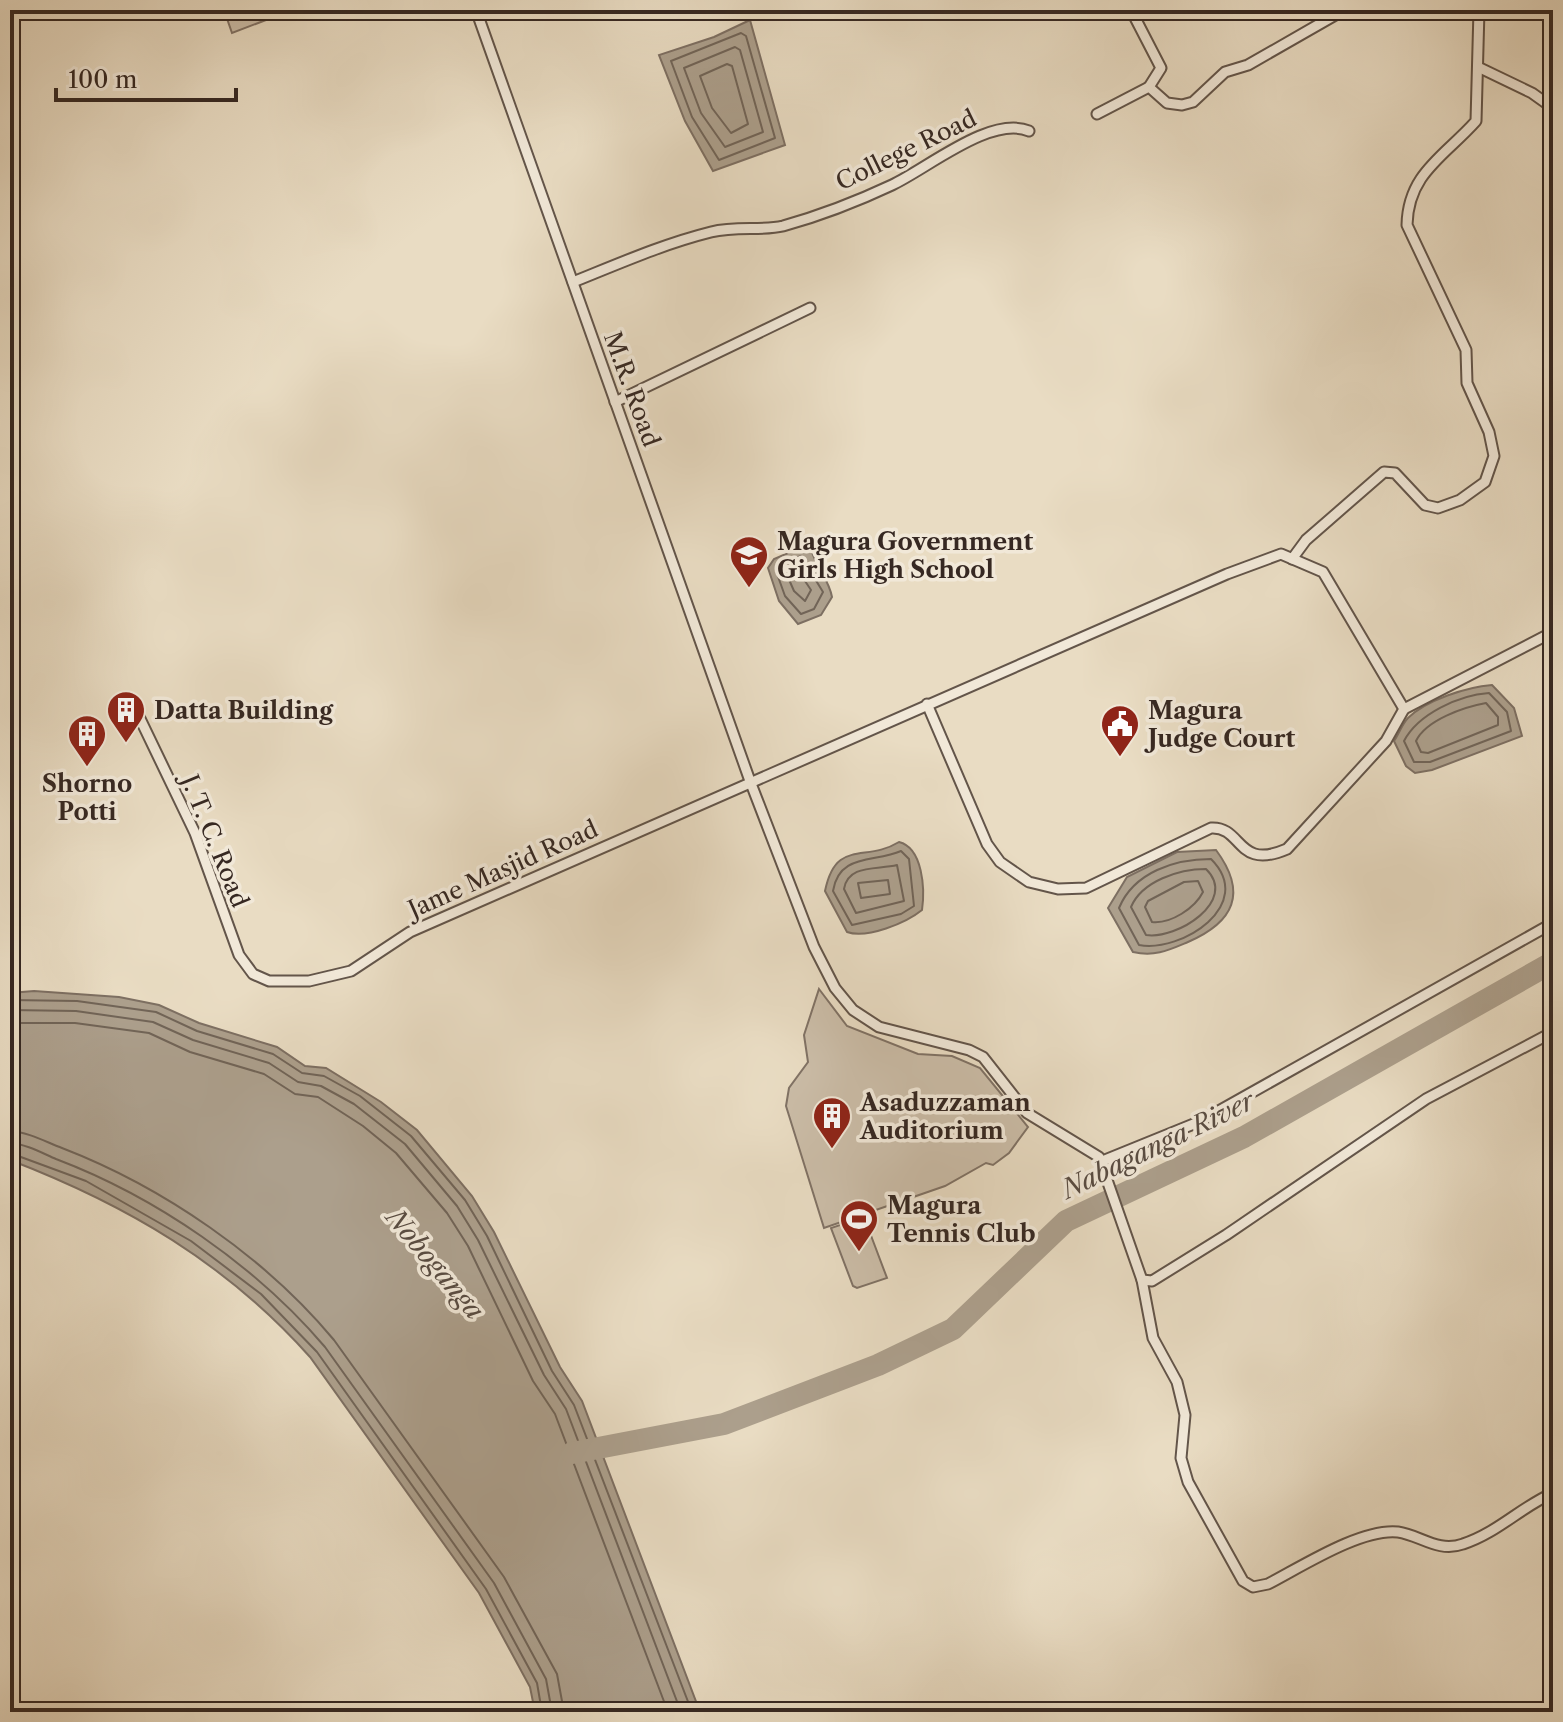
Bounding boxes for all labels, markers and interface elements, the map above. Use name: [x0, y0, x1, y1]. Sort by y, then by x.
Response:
scale bar: [56, 52, 236, 102]
text: 100 m: [68, 65, 137, 94]
street label: College Road: [831, 103, 981, 196]
street label: M.R. Road: [598, 328, 666, 451]
place label: Magura Government Girls High School: [777, 527, 1033, 584]
school or university icon: Magura Government Girls High School: [728, 534, 770, 589]
building icon: Datta Building: [105, 689, 147, 744]
place label: Datta Building: [154, 696, 334, 725]
place label: Magura Judge Court: [1144, 696, 1295, 753]
public building icon: Magura Judge Court: [1099, 703, 1141, 758]
building icon: Shorno Potti: [66, 713, 108, 768]
street label: J. T. C. Road: [174, 767, 255, 912]
place label: Shorno Potti: [42, 769, 132, 826]
street label: Jame Masjid Road: [400, 814, 603, 925]
water label: Nabaganga River: [1055, 1084, 1261, 1206]
place label: Asaduzzaman Auditorium: [859, 1088, 1031, 1145]
building icon: Asaduzzaman Auditorium: [811, 1095, 853, 1150]
place label: Magura Tennis Club: [887, 1191, 1036, 1248]
sports icon: Magura Tennis Club: [838, 1198, 880, 1253]
water label: Noboganga: [378, 1201, 491, 1326]

